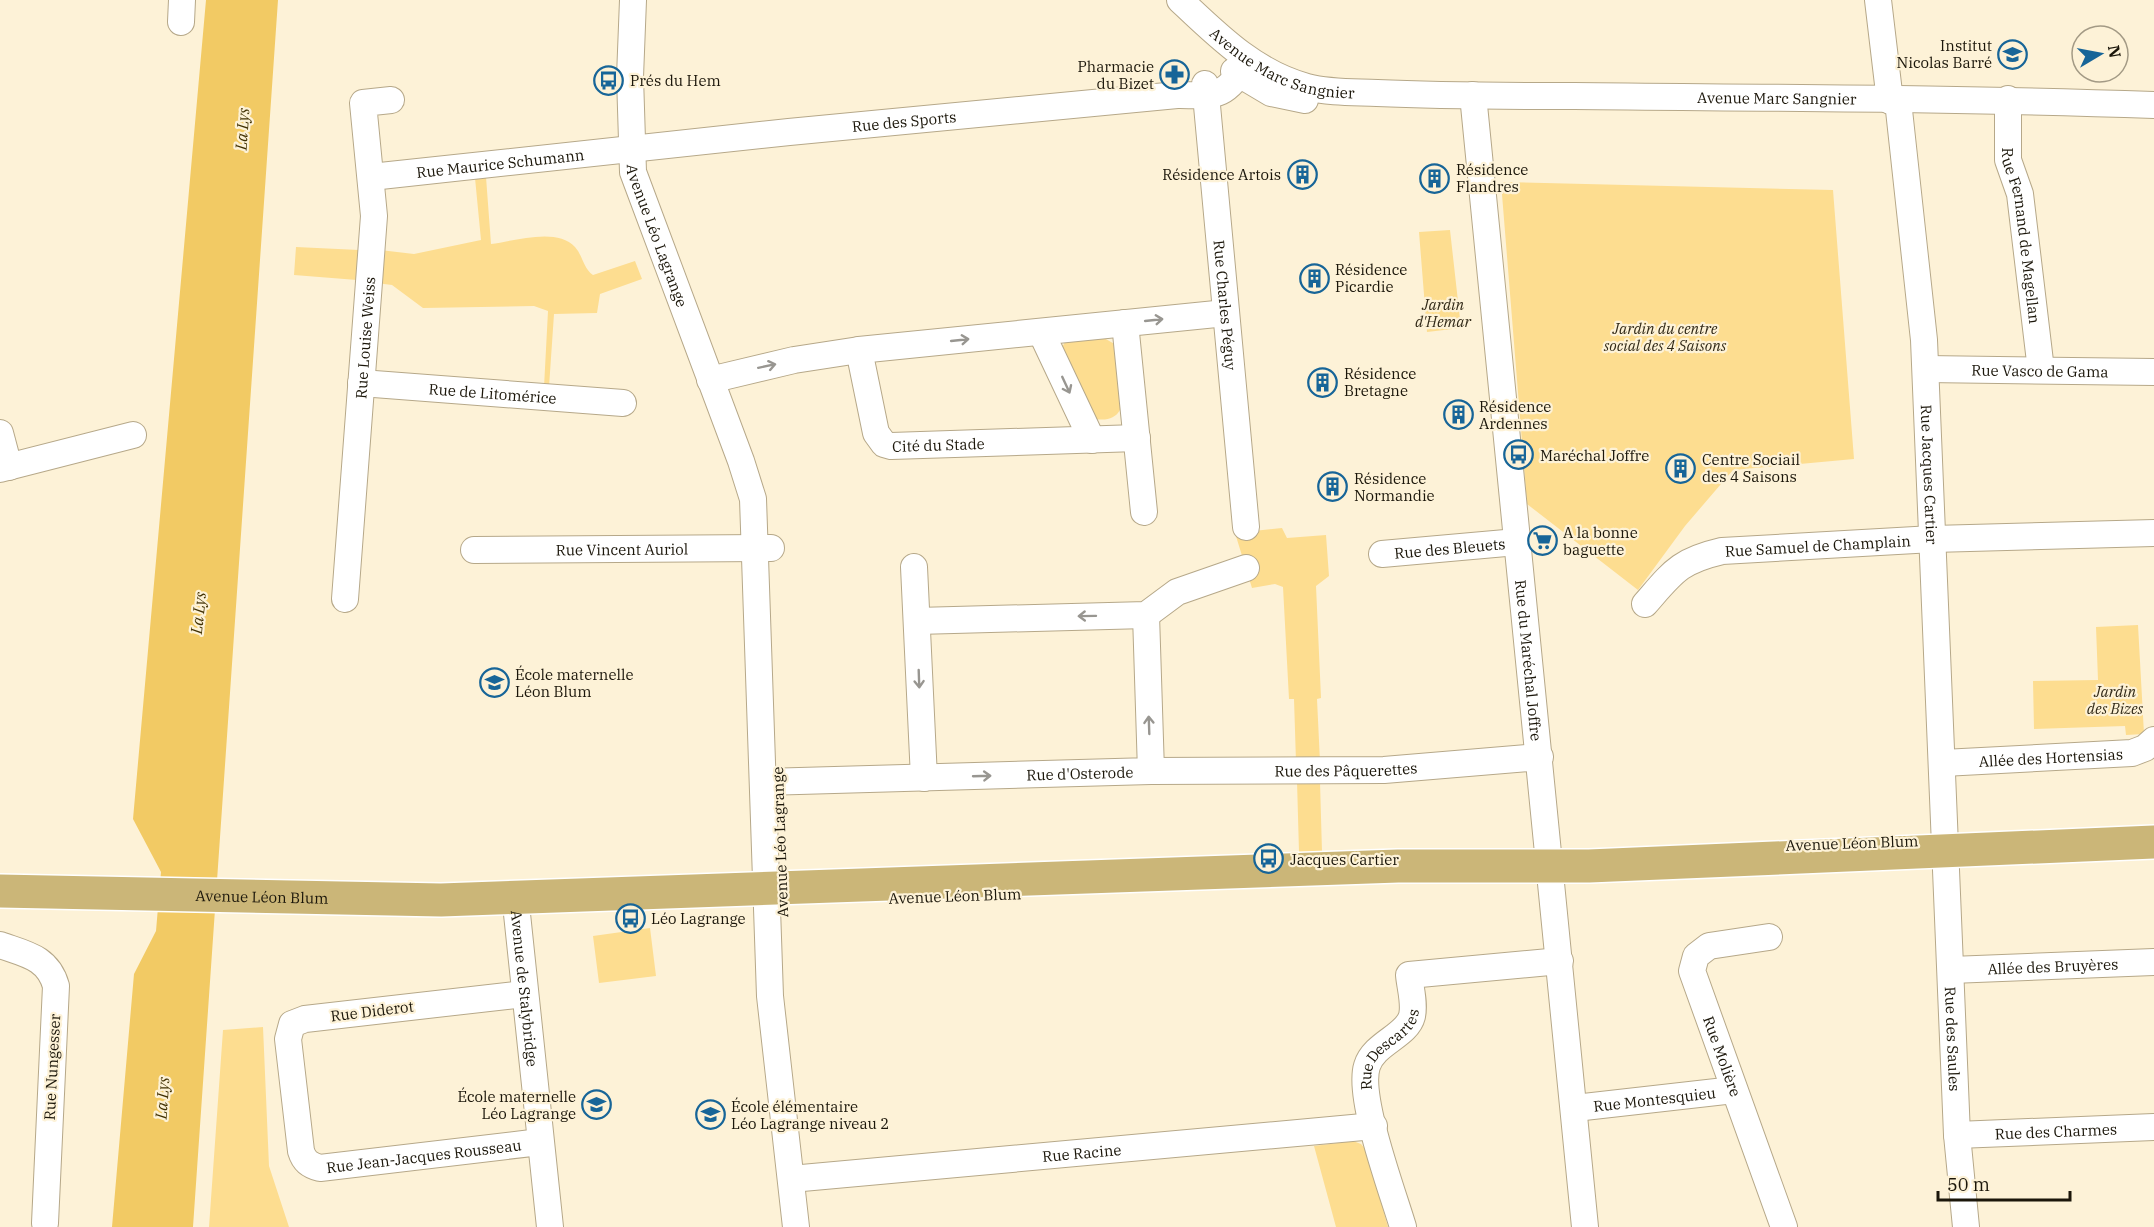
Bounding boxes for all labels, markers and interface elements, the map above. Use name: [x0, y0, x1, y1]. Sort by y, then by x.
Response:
street label: Avenue Marc Sangnier: [1206, 23, 1355, 102]
north arrow: [2070, 24, 2130, 84]
place label: Institut Nicolas Barré: [1896, 36, 1992, 72]
school or university icon: Institut Nicolas Barré: [1997, 38, 2029, 70]
text: N: [2104, 43, 2126, 59]
place label: Pharmacie du Bizet: [1077, 57, 1154, 93]
pharmacy icon: Pharmacie du Bizet: [1159, 59, 1191, 91]
bus stop icon: Prés du Hem: [593, 64, 625, 96]
place label: Prés du Hem: [630, 71, 721, 90]
street label: Avenue Marc Sangnier: [1697, 88, 1857, 108]
water label: La Lys: [230, 107, 253, 152]
street label: Rue des Sports: [851, 107, 957, 135]
street label: Rue Maurice Schumann: [415, 145, 586, 182]
street label: Rue Fernand de Magellan: [1998, 147, 2045, 325]
building icon: Résidence Artois: [1286, 158, 1318, 190]
place label: Résidence Flandres: [1456, 160, 1528, 196]
building icon: Résidence Flandres: [1419, 162, 1451, 194]
street label: Avenue Léo Lagrange: [623, 164, 692, 310]
place label: Résidence Artois: [1162, 165, 1281, 184]
street label: Rue Charles Péguy: [1210, 239, 1241, 371]
place label: Résidence Picardie: [1335, 260, 1407, 296]
building icon: Résidence Picardie: [1298, 262, 1330, 294]
street label: Rue Louise Weiss: [351, 276, 379, 399]
park label: Jardin d'Hemar: [1415, 295, 1471, 331]
one-way arrow: [1144, 314, 1164, 325]
park label: Jardin du centre social des 4 Saisons: [1604, 319, 1727, 355]
one-way arrow: [950, 334, 970, 345]
one-way arrow: [757, 360, 776, 371]
street label: Rue Vasco de Gama: [1971, 360, 2109, 381]
place label: Résidence Bretagne: [1344, 364, 1416, 400]
building icon: Résidence Bretagne: [1307, 366, 1339, 398]
one-way arrow: [1060, 375, 1072, 393]
street label: Rue de Litomérice: [428, 379, 557, 407]
place label: Résidence Ardennes: [1479, 397, 1551, 433]
building icon: Résidence Ardennes: [1442, 399, 1474, 431]
street label: Rue Jacques Cartier: [1917, 404, 1942, 545]
street label: Cité du Stade: [892, 433, 985, 455]
bus stop icon: Maréchal Joffre: [1503, 439, 1535, 471]
place label: Maréchal Joffre: [1540, 446, 1649, 465]
place label: Centre Sociail des 4 Saisons: [1702, 450, 1800, 486]
building icon: Centre Sociail des 4 Saisons: [1665, 452, 1697, 484]
place label: Résidence Normandie: [1354, 469, 1435, 505]
building icon: Résidence Normandie: [1317, 471, 1349, 503]
place label: A la bonne baguette: [1563, 523, 1638, 559]
supermarket icon: A la bonne baguette: [1526, 525, 1558, 557]
street label: Rue Samuel de Champlain: [1724, 531, 1912, 560]
street label: Rue des Bleuets: [1393, 534, 1506, 562]
street label: Rue Vincent Auriol: [556, 539, 688, 559]
street label: Rue du Maréchal Joffre: [1511, 579, 1546, 742]
water label: La Lys: [186, 591, 210, 636]
one-way arrow: [1078, 611, 1098, 622]
place label: École maternelle Léon Blum: [515, 665, 634, 701]
school or university icon: École maternelle Léon Blum: [478, 667, 510, 699]
one-way arrow: [914, 668, 925, 688]
park label: Jardin des Bizes: [2087, 682, 2144, 718]
one-way arrow: [1144, 715, 1155, 735]
street label: Allée des Hortensias: [1978, 744, 2123, 771]
street label: Rue des Pâquerettes: [1274, 758, 1418, 780]
street label: Rue d'Osterode: [1026, 762, 1134, 784]
street label: Avenue Léo Lagrange: [768, 766, 792, 918]
one-way arrow: [971, 770, 991, 782]
street label: Avenue Léon Blum: [1785, 831, 1919, 855]
bus stop icon: Jacques Cartier: [1253, 843, 1285, 875]
place label: Jacques Cartier: [1290, 850, 1399, 869]
street label: Avenue Léon Blum: [888, 884, 1022, 908]
street label: Avenue Léon Blum: [195, 885, 329, 907]
bus stop icon: Léo Lagrange: [614, 902, 646, 934]
street label: Avenue de Stalybridge: [507, 909, 543, 1068]
place label: Léo Lagrange: [651, 909, 746, 928]
street label: Allée des Bruyères: [1987, 954, 2119, 978]
street label: Rue des Saules: [1941, 986, 1965, 1092]
street label: Rue Diderot: [329, 996, 415, 1026]
street label: Rue Descartes: [1356, 1008, 1422, 1091]
street label: Rue Nungesser: [40, 1013, 64, 1121]
street label: Rue Molière: [1699, 1013, 1746, 1099]
water label: La Lys: [150, 1076, 173, 1121]
street label: Rue Montesquieu: [1592, 1083, 1717, 1115]
place label: École maternelle Léo Lagrange: [457, 1087, 576, 1123]
school or university icon: École maternelle Léo Lagrange: [581, 1089, 613, 1121]
place label: École élémentaire Léo Lagrange niveau 2: [731, 1097, 889, 1133]
school or university icon: École élémentaire Léo Lagrange niveau 2: [694, 1099, 726, 1131]
street label: Rue des Charmes: [1994, 1119, 2117, 1143]
street label: Rue Jean-Jacques Rousseau: [325, 1135, 522, 1177]
street label: Rue Racine: [1041, 1140, 1122, 1166]
scale bar: [1938, 1164, 2070, 1202]
text: 50 m: [1947, 1173, 1990, 1196]

